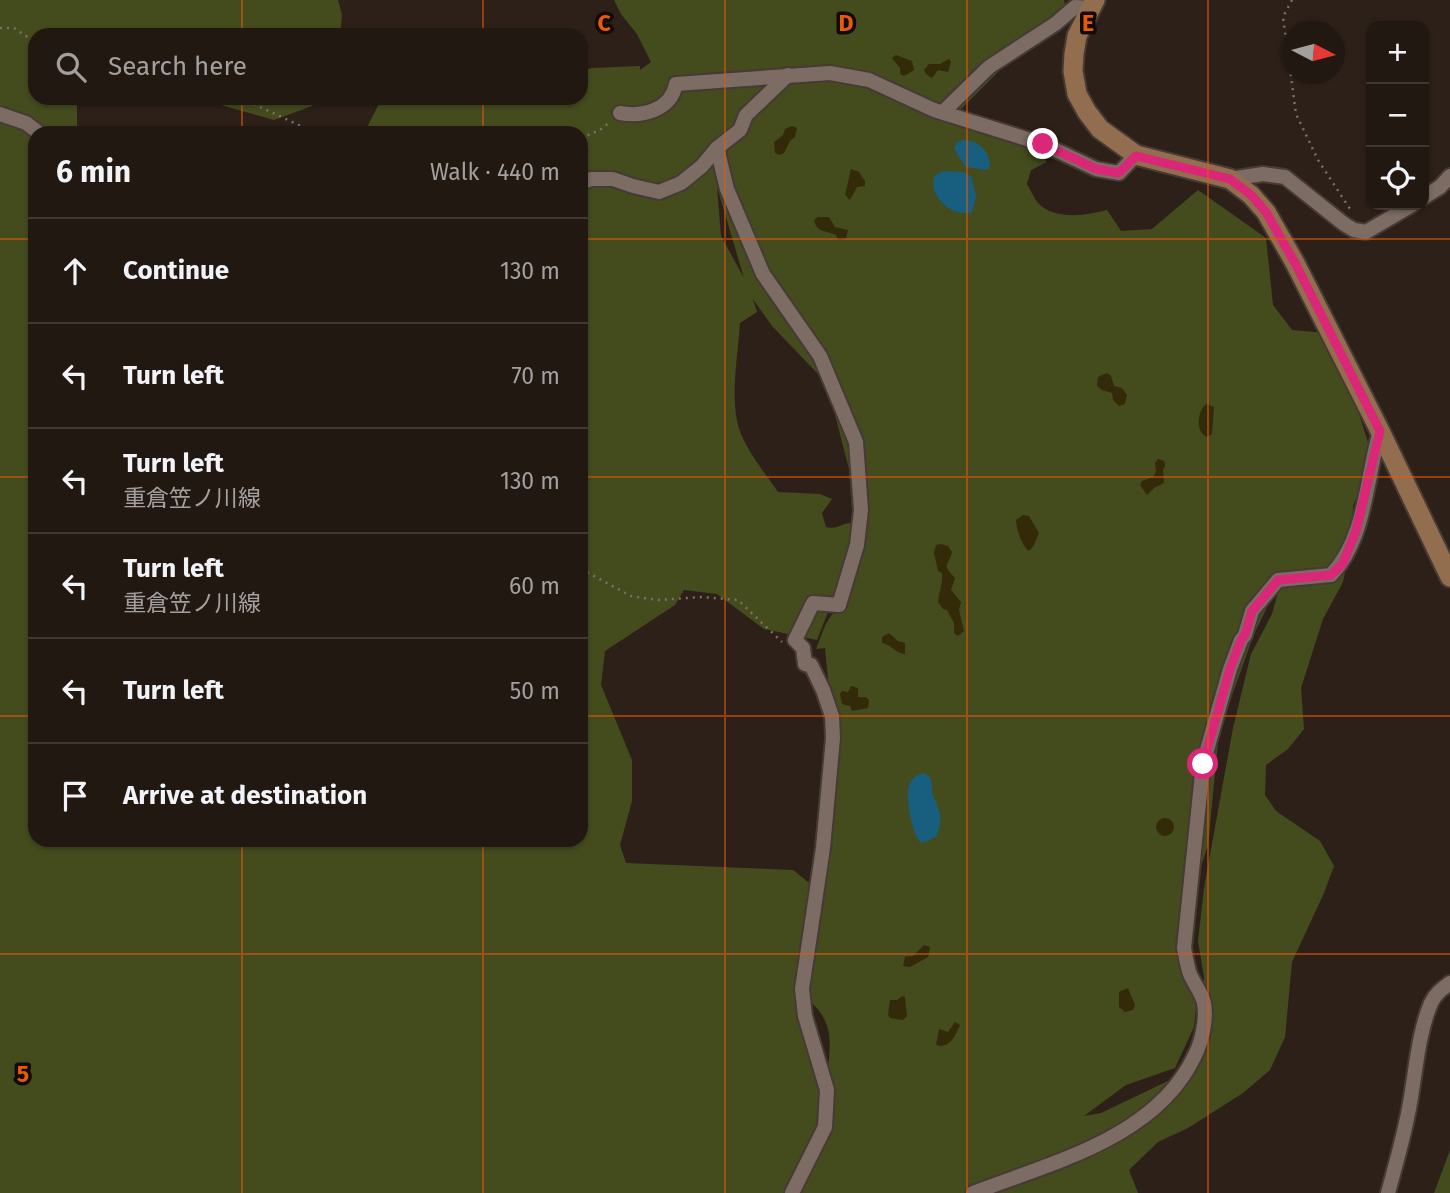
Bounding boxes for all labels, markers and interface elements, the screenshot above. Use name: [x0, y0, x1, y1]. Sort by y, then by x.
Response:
text: C: [597, 9, 611, 37]
text: D: [839, 9, 854, 37]
text: E: [1082, 9, 1094, 37]
north arrow: [1282, 21, 1345, 84]
map controls: [1366, 21, 1429, 210]
button: +: [1366, 21, 1429, 84]
search box: [28, 28, 588, 105]
icon: search: [52, 48, 90, 86]
text: Search here: [108, 51, 247, 82]
button: −: [1366, 84, 1429, 147]
route end: [1027, 128, 1058, 159]
button: locate: [1366, 147, 1429, 210]
text: 6 min: [56, 154, 131, 190]
text: Walk · 440 m: [430, 158, 560, 186]
icon: ahead: [56, 252, 94, 290]
text: Continue: [123, 255, 229, 286]
text: 130 m: [500, 257, 560, 285]
icon: left: [56, 357, 94, 395]
text: Turn left: [123, 360, 224, 391]
text: 70 m: [511, 362, 560, 390]
text: Turn left: [123, 448, 224, 479]
icon: left: [56, 462, 94, 500]
text: 130 m: [500, 467, 560, 495]
text: 重倉笠ノ川線: [123, 484, 261, 512]
text: Turn left: [123, 553, 224, 584]
icon: left: [56, 567, 94, 605]
text: 60 m: [509, 572, 560, 600]
text: 重倉笠ノ川線: [123, 589, 261, 617]
icon: left: [56, 672, 94, 710]
text: Turn left: [123, 675, 224, 706]
text: 50 m: [510, 677, 560, 705]
route start: [1187, 748, 1218, 779]
icon: arrive: [56, 777, 94, 815]
text: Arrive at destination: [123, 780, 367, 811]
text: 5: [17, 1060, 29, 1088]

